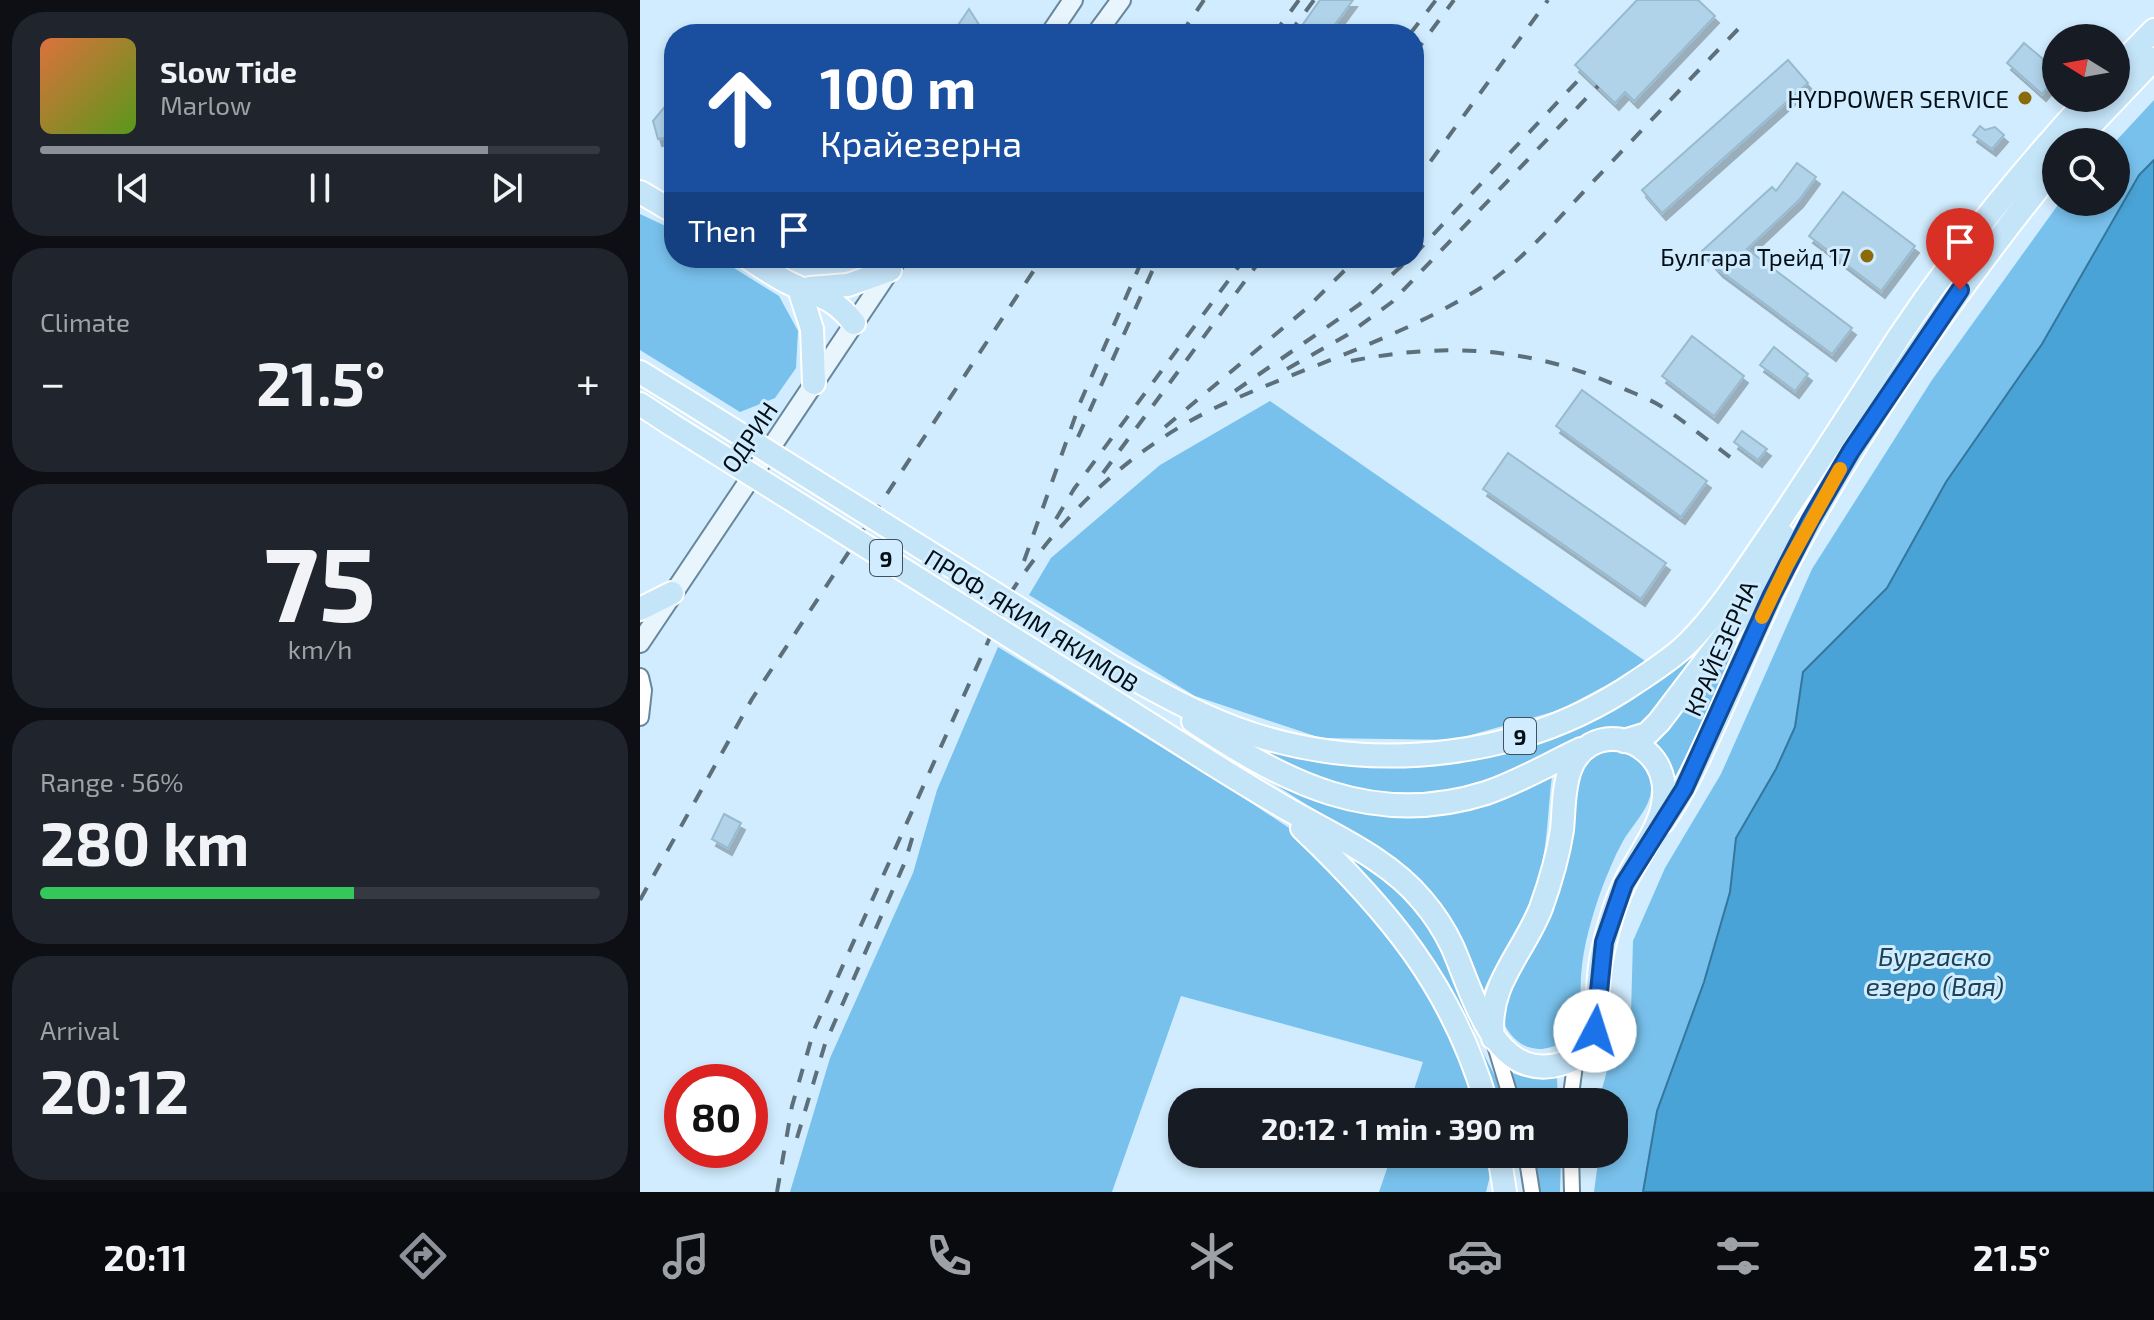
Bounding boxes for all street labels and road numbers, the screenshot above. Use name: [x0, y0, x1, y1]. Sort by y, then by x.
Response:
street label: ОДРИН: [715, 396, 783, 478]
road number: 9: [870, 540, 902, 576]
street label: ПРОФ. ЯКИМ ЯКИМОВ: [920, 542, 1144, 698]
street label: КРАЙЕЗЕРНА: [1677, 576, 1763, 720]
road number: 9: [1504, 718, 1536, 754]

